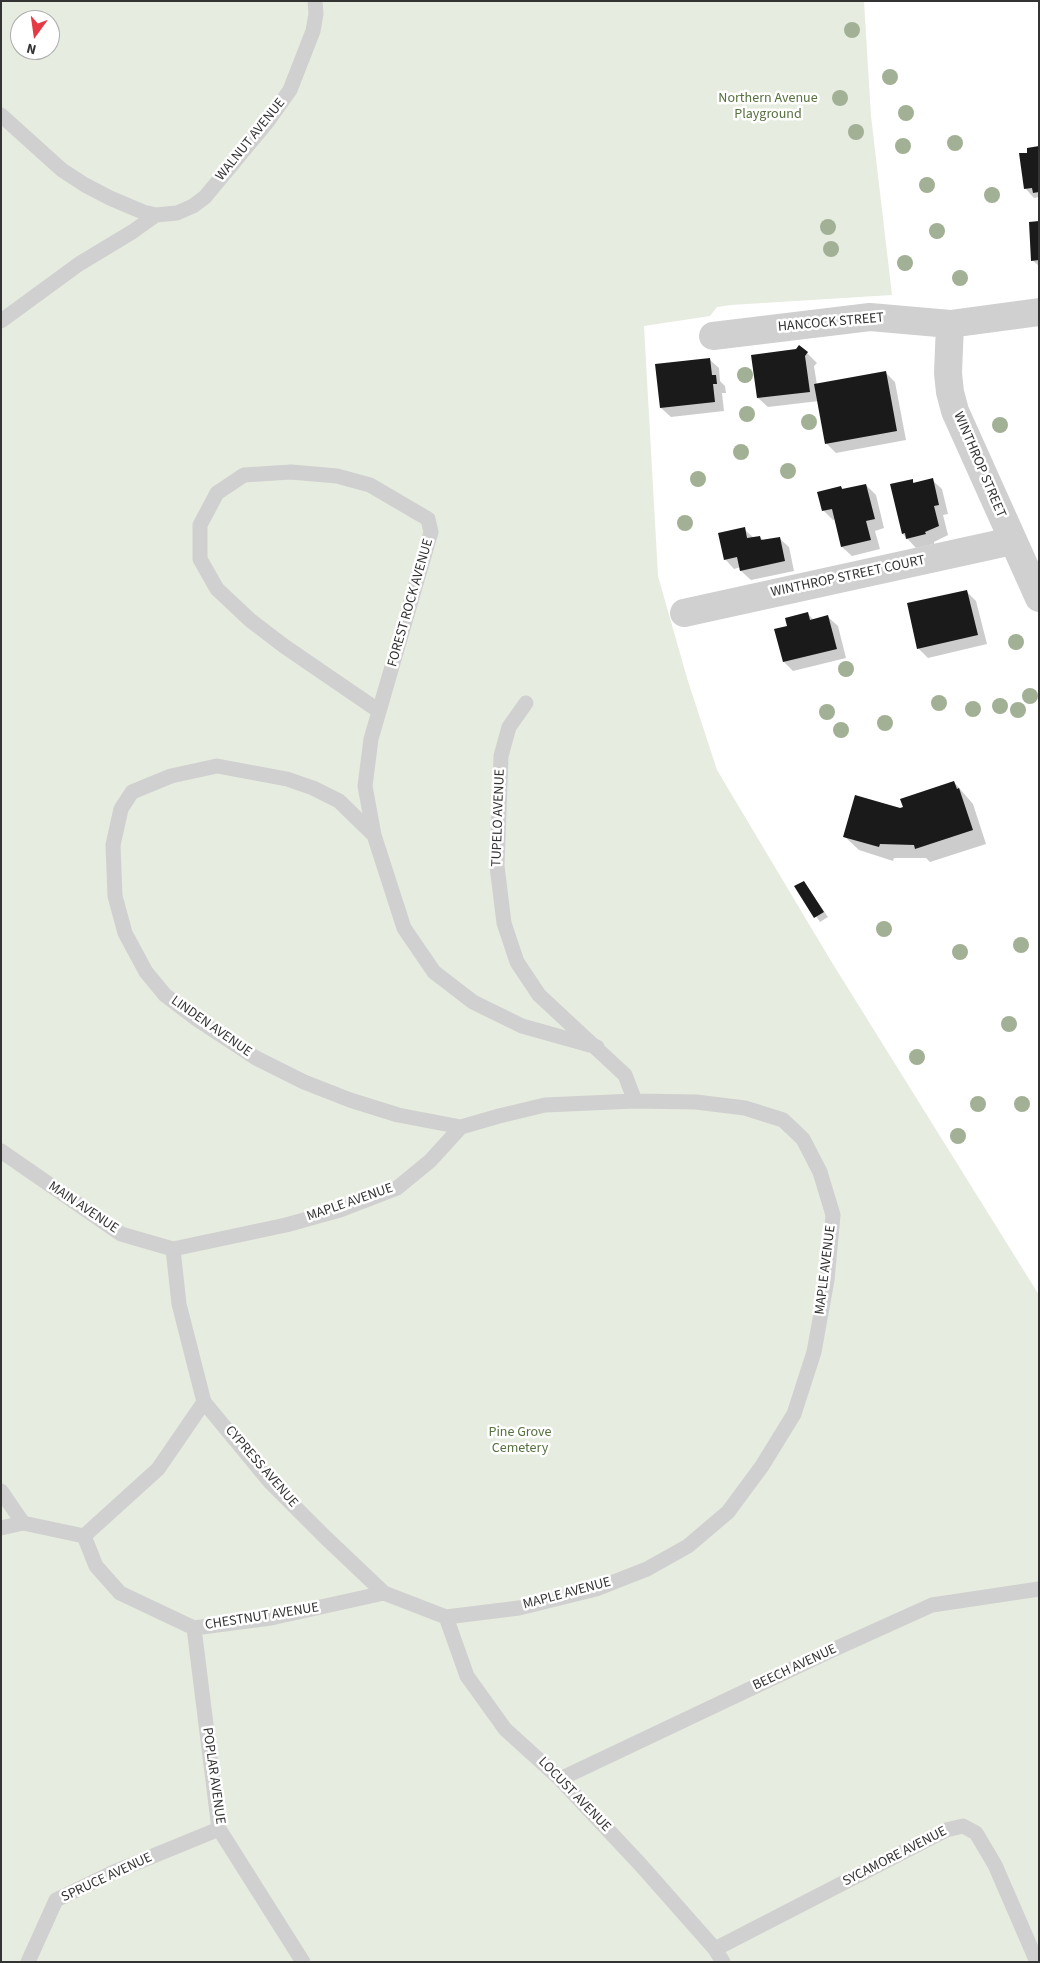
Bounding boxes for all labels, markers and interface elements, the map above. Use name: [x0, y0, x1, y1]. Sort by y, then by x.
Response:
north arrow: [10, 10, 60, 60]
text: N: [25, 38, 39, 59]
park label: Northern Avenue Playground: [718, 91, 818, 124]
street label: WALNUT AVENUE: [213, 95, 289, 185]
street label: HANCOCK STREET: [777, 310, 885, 336]
street label: WINTHROP STREET: [949, 410, 1009, 520]
street label: FOREST ROCK AVENUE: [385, 537, 437, 669]
street label: WINTHROP STREET COURT: [769, 552, 927, 602]
street label: TUPELO AVENUE: [489, 769, 509, 867]
street label: LINDEN AVENUE: [167, 993, 255, 1061]
street label: MAIN AVENUE: [45, 1178, 121, 1238]
street label: MAPLE AVENUE: [305, 1180, 395, 1226]
street label: MAPLE AVENUE: [812, 1224, 840, 1316]
street label: CYPRESS AVENUE: [221, 1423, 301, 1511]
park label: Pine Grove Cemetery: [488, 1425, 552, 1458]
street label: MAPLE AVENUE: [521, 1574, 613, 1614]
street label: CHESTNUT AVENUE: [204, 1600, 320, 1634]
street label: BEECH AVENUE: [750, 1641, 840, 1695]
street label: POPLAR AVENUE: [198, 1726, 228, 1826]
street label: LOCUST AVENUE: [534, 1754, 614, 1836]
street label: SYCAMORE AVENUE: [840, 1824, 950, 1890]
street label: SPRUCE AVENUE: [59, 1850, 155, 1906]

